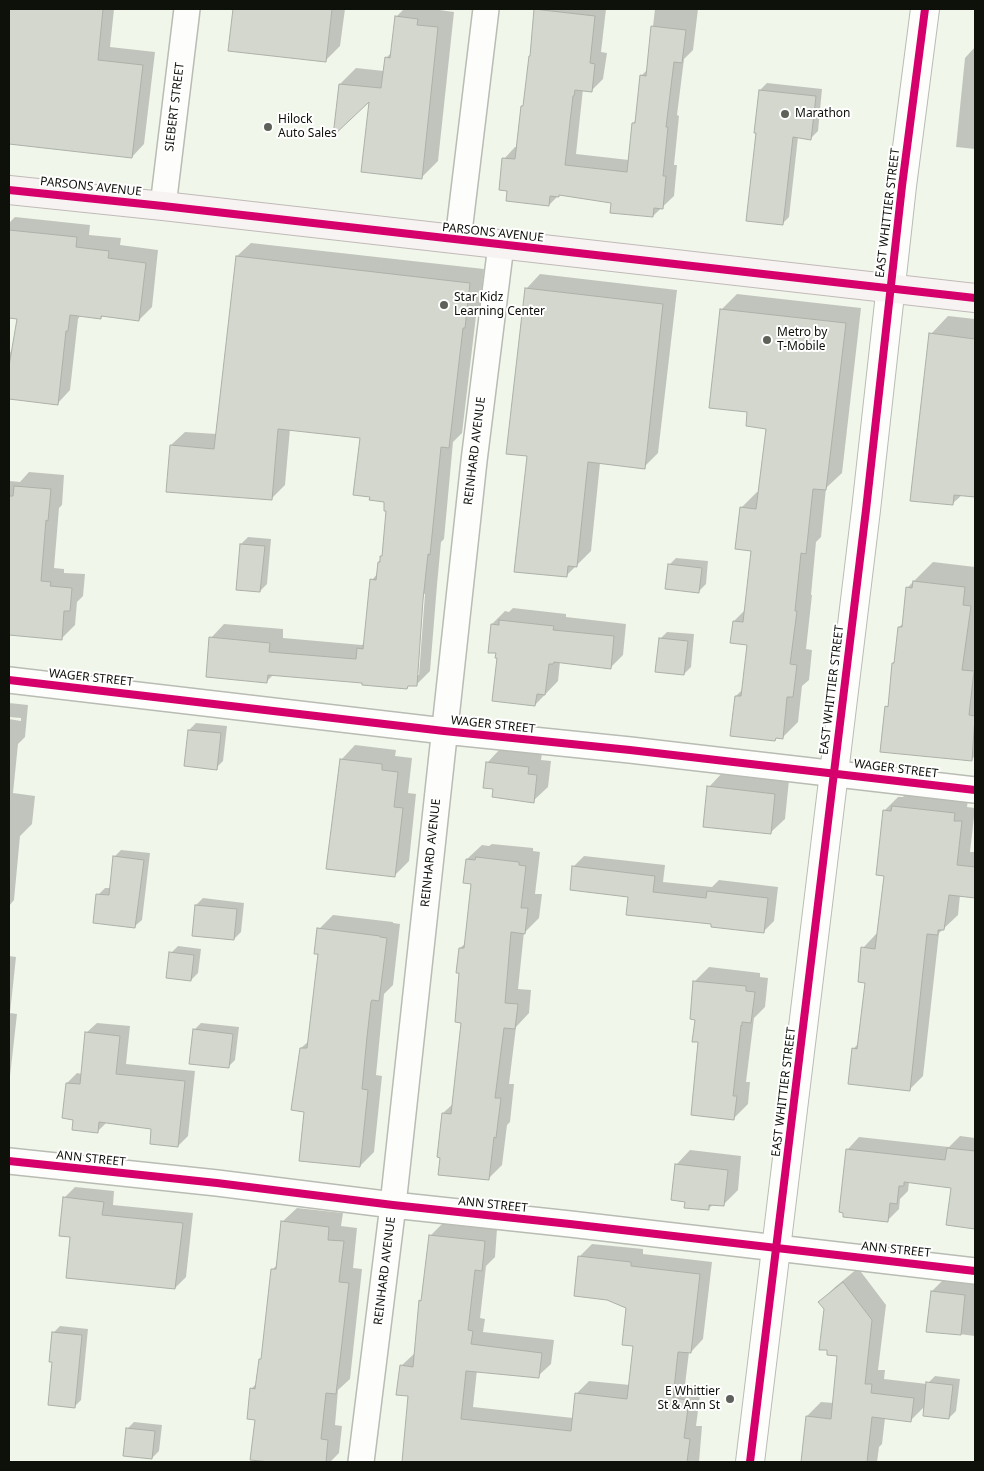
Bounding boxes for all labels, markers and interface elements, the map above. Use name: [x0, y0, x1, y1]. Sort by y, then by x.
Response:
street label: SIEBERT STREET: [162, 62, 188, 152]
place label: Marathon: [795, 107, 850, 121]
marker: Marathon: [779, 108, 791, 120]
place label: Hilock Auto Sales: [278, 113, 337, 141]
marker: Hilock Auto Sales: [262, 121, 274, 133]
street label: EAST WHITTIER STREET: [873, 147, 903, 279]
street label: PARSONS AVENUE: [39, 174, 143, 200]
street label: PARSONS AVENUE: [441, 220, 545, 246]
place label: Star Kidz Learning Center: [454, 291, 545, 319]
marker: Star Kidz Learning Center: [438, 299, 450, 311]
place label: Metro by T-Mobile: [777, 326, 827, 354]
marker: Metro by T-Mobile: [761, 334, 773, 346]
street label: REINHARD AVENUE: [461, 396, 489, 506]
street label: EAST WHITTIER STREET: [817, 624, 847, 756]
street label: WAGER STREET: [48, 666, 134, 690]
street label: WAGER STREET: [450, 713, 536, 737]
street label: WAGER STREET: [853, 757, 939, 781]
street label: REINHARD AVENUE: [418, 798, 444, 908]
street label: EAST WHITTIER STREET: [769, 1026, 799, 1158]
street label: ANN STREET: [56, 1148, 126, 1170]
street label: ANN STREET: [458, 1194, 528, 1216]
street label: REINHARD AVENUE: [371, 1216, 399, 1326]
street label: ANN STREET: [861, 1239, 931, 1261]
place label: E Whittier St & Ann St: [658, 1385, 720, 1413]
marker: E Whittier St & Ann St: [724, 1393, 736, 1405]

